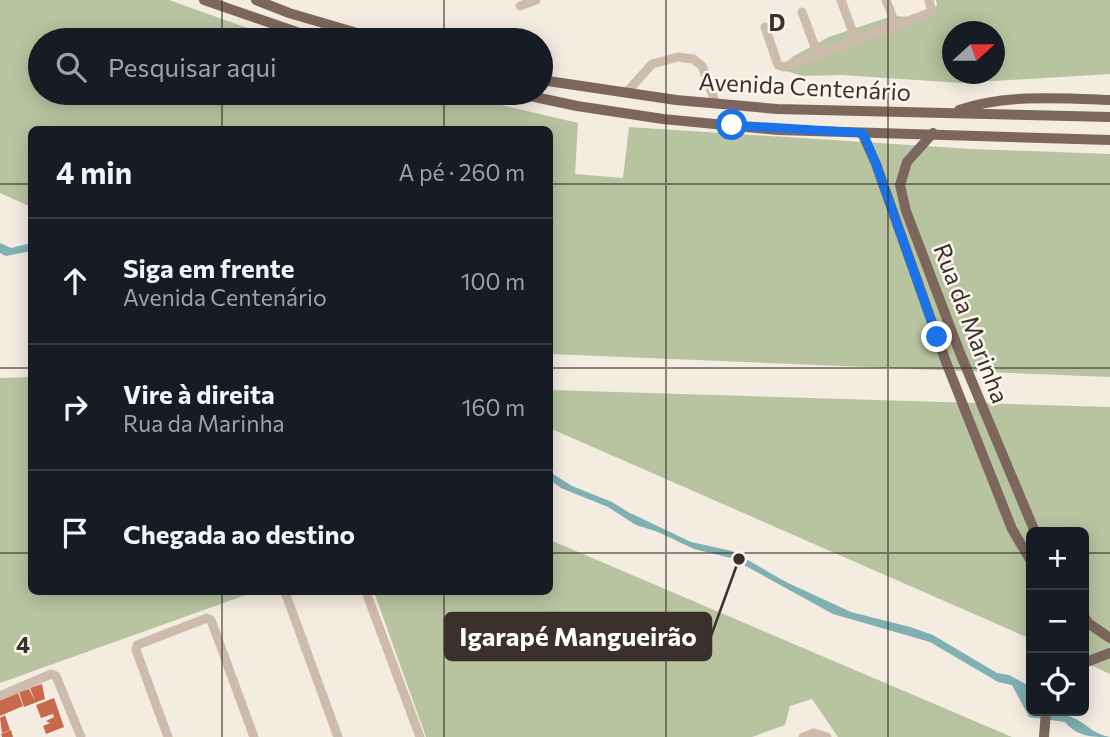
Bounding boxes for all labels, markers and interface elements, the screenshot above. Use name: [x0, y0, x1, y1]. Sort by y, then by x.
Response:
text: D: [769, 8, 786, 36]
north arrow: [942, 21, 1005, 84]
search box: [28, 28, 553, 105]
icon: search: [52, 48, 90, 86]
text: Pesquisar aqui: [108, 51, 277, 82]
street label: Avenida Centenário: [698, 66, 912, 106]
route start: [716, 109, 747, 140]
text: 4 min: [56, 153, 132, 190]
text: A pé · 260 m: [399, 158, 525, 186]
street label: Rua da Marinha: [928, 239, 1016, 407]
text: Siga em frente: [123, 252, 294, 283]
icon: ahead: [56, 262, 94, 300]
text: 100 m: [461, 267, 525, 295]
text: Avenida Centenário: [123, 283, 327, 311]
route end: [921, 321, 952, 352]
text: Vire à direita: [123, 378, 275, 409]
icon: right: [56, 388, 94, 426]
text: 160 m: [462, 393, 525, 421]
text: Rua da Marinha: [123, 409, 285, 437]
icon: arrive: [56, 514, 94, 552]
text: Chegada ao destino: [123, 518, 355, 549]
map controls: [1026, 527, 1089, 716]
button: +: [1026, 527, 1089, 590]
button: −: [1026, 590, 1089, 653]
callout: Igarapé Mangueirão: [445, 613, 711, 660]
text: Igarapé Mangueirão: [459, 620, 697, 651]
text: 4: [16, 630, 30, 658]
button: locate: [1026, 653, 1089, 716]

